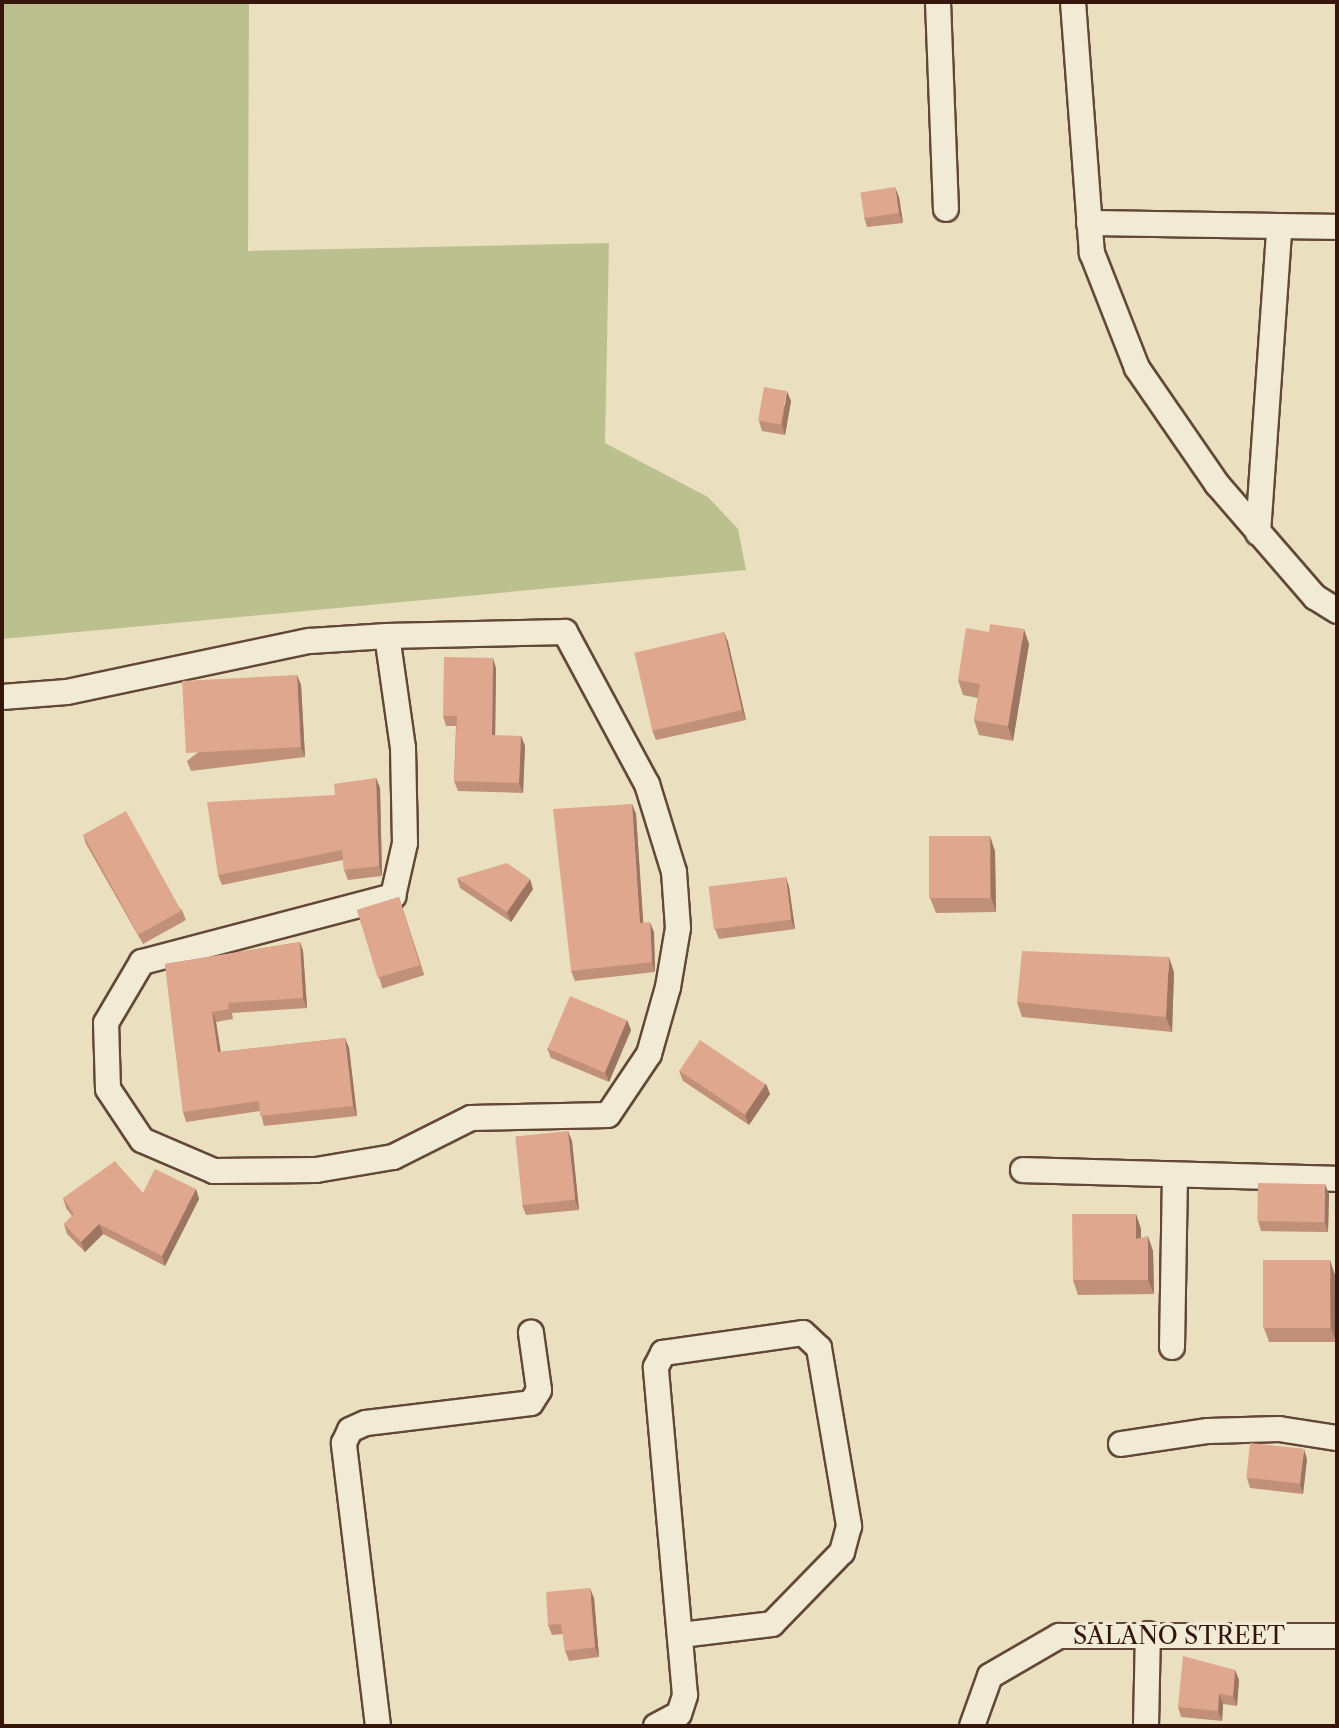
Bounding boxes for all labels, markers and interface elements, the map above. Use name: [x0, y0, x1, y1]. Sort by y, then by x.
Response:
street label: SALANO STREET: [1073, 1622, 1285, 1650]

